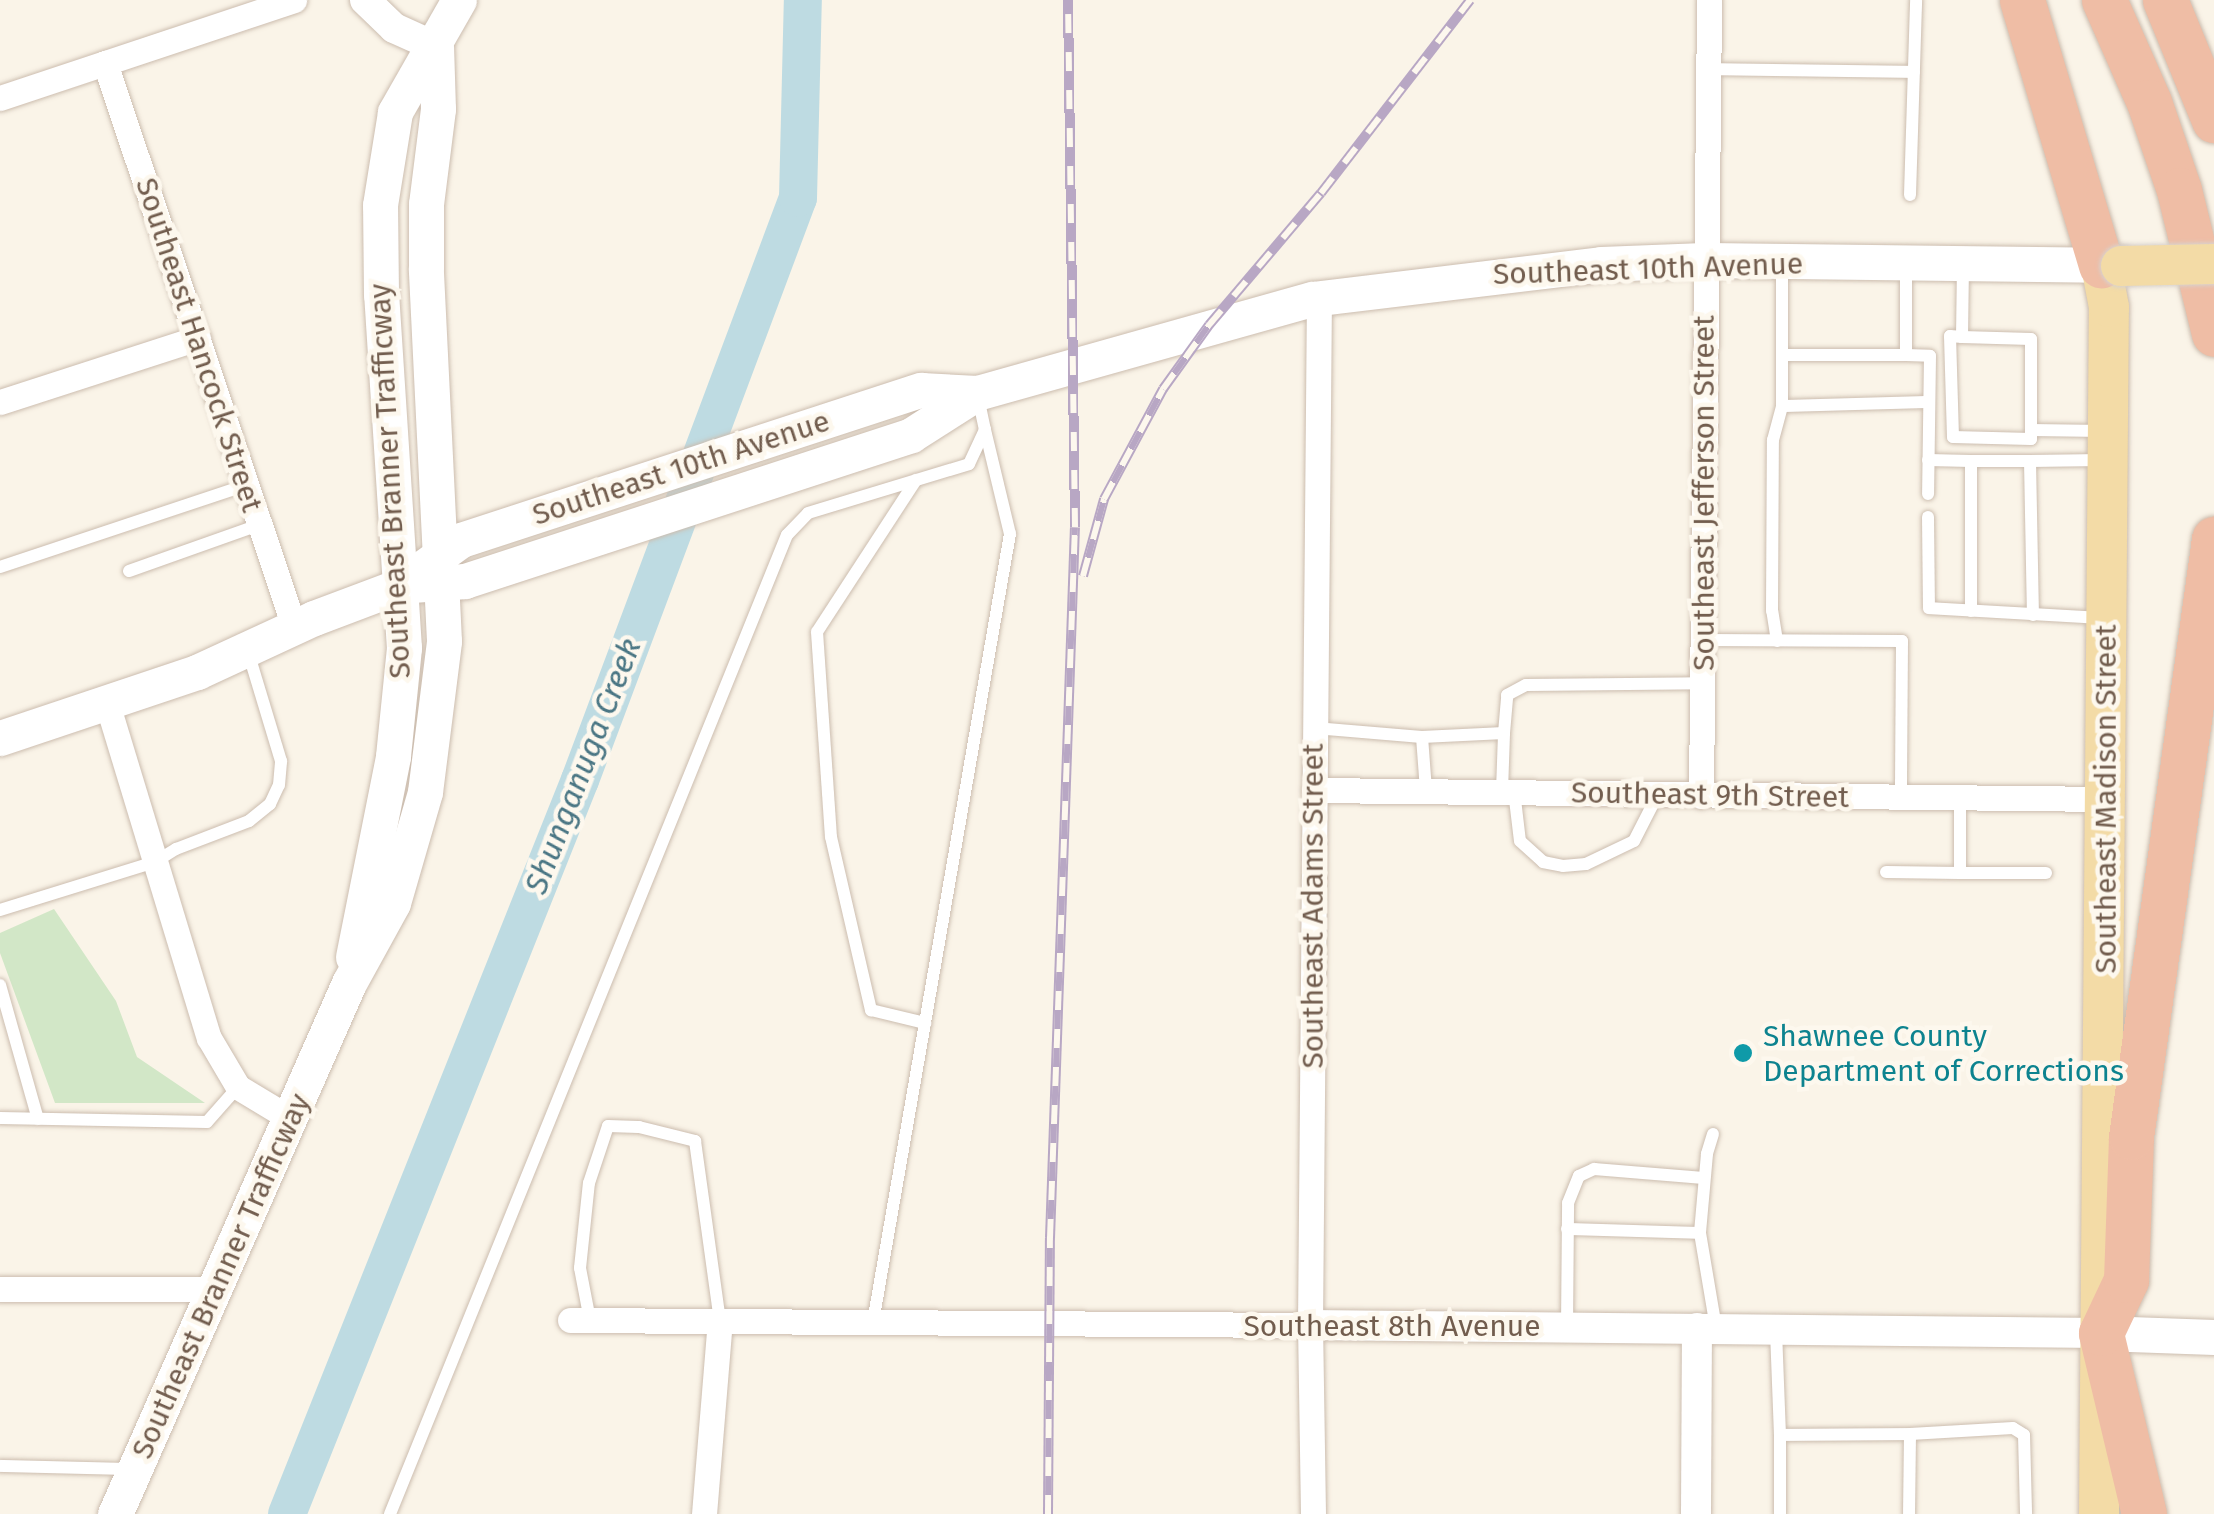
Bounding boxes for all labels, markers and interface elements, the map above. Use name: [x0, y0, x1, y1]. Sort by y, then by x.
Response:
street label: Southeast Hancock Street: [128, 173, 270, 517]
street label: Southeast 10th Avenue: [1492, 246, 1804, 292]
street label: Southeast Branner Trafficway: [362, 283, 418, 679]
street label: Southeast Jefferson Street: [1686, 315, 1722, 671]
street label: Southeast 10th Avenue: [528, 403, 834, 533]
street label: Southeast Madison Street: [2088, 624, 2124, 974]
water label: Shunganuga Creek: [517, 633, 649, 899]
street label: Southeast Adams Street: [1295, 743, 1331, 1069]
street label: Southeast 9th Street: [1571, 775, 1849, 815]
place label: Shawnee County Department of Corrections: [1763, 1018, 2124, 1088]
marker: Shawnee County Department of Corrections: [1732, 1042, 1754, 1064]
street label: Southeast Branner Trafficway: [124, 1088, 318, 1464]
street label: Southeast 8th Avenue: [1243, 1308, 1541, 1344]

